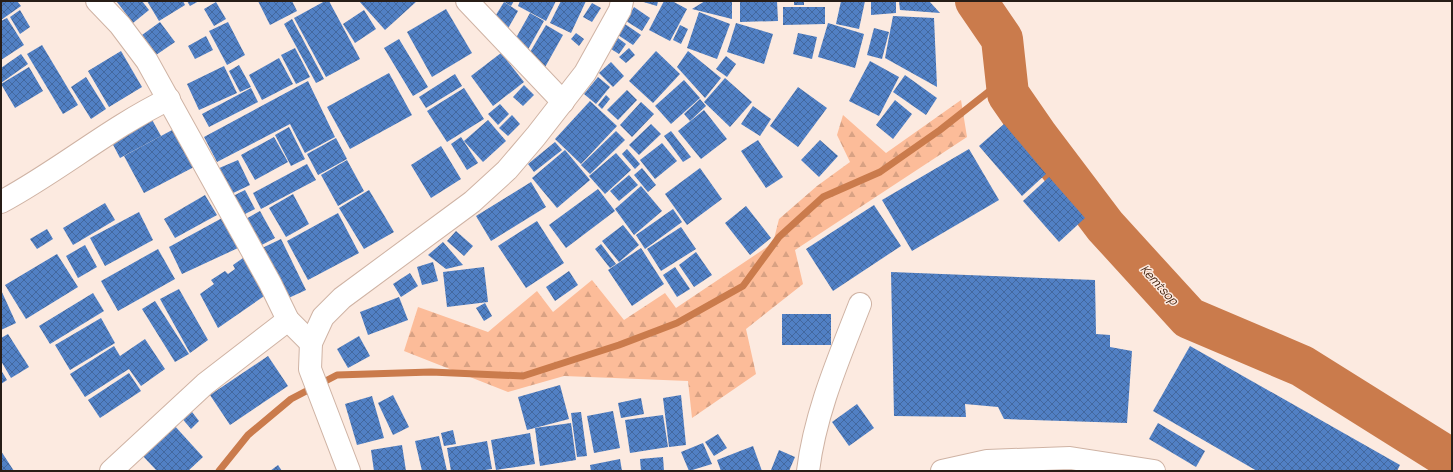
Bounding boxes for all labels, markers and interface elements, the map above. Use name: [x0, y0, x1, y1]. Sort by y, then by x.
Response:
water label: Kemtsop: [1137, 261, 1183, 309]

